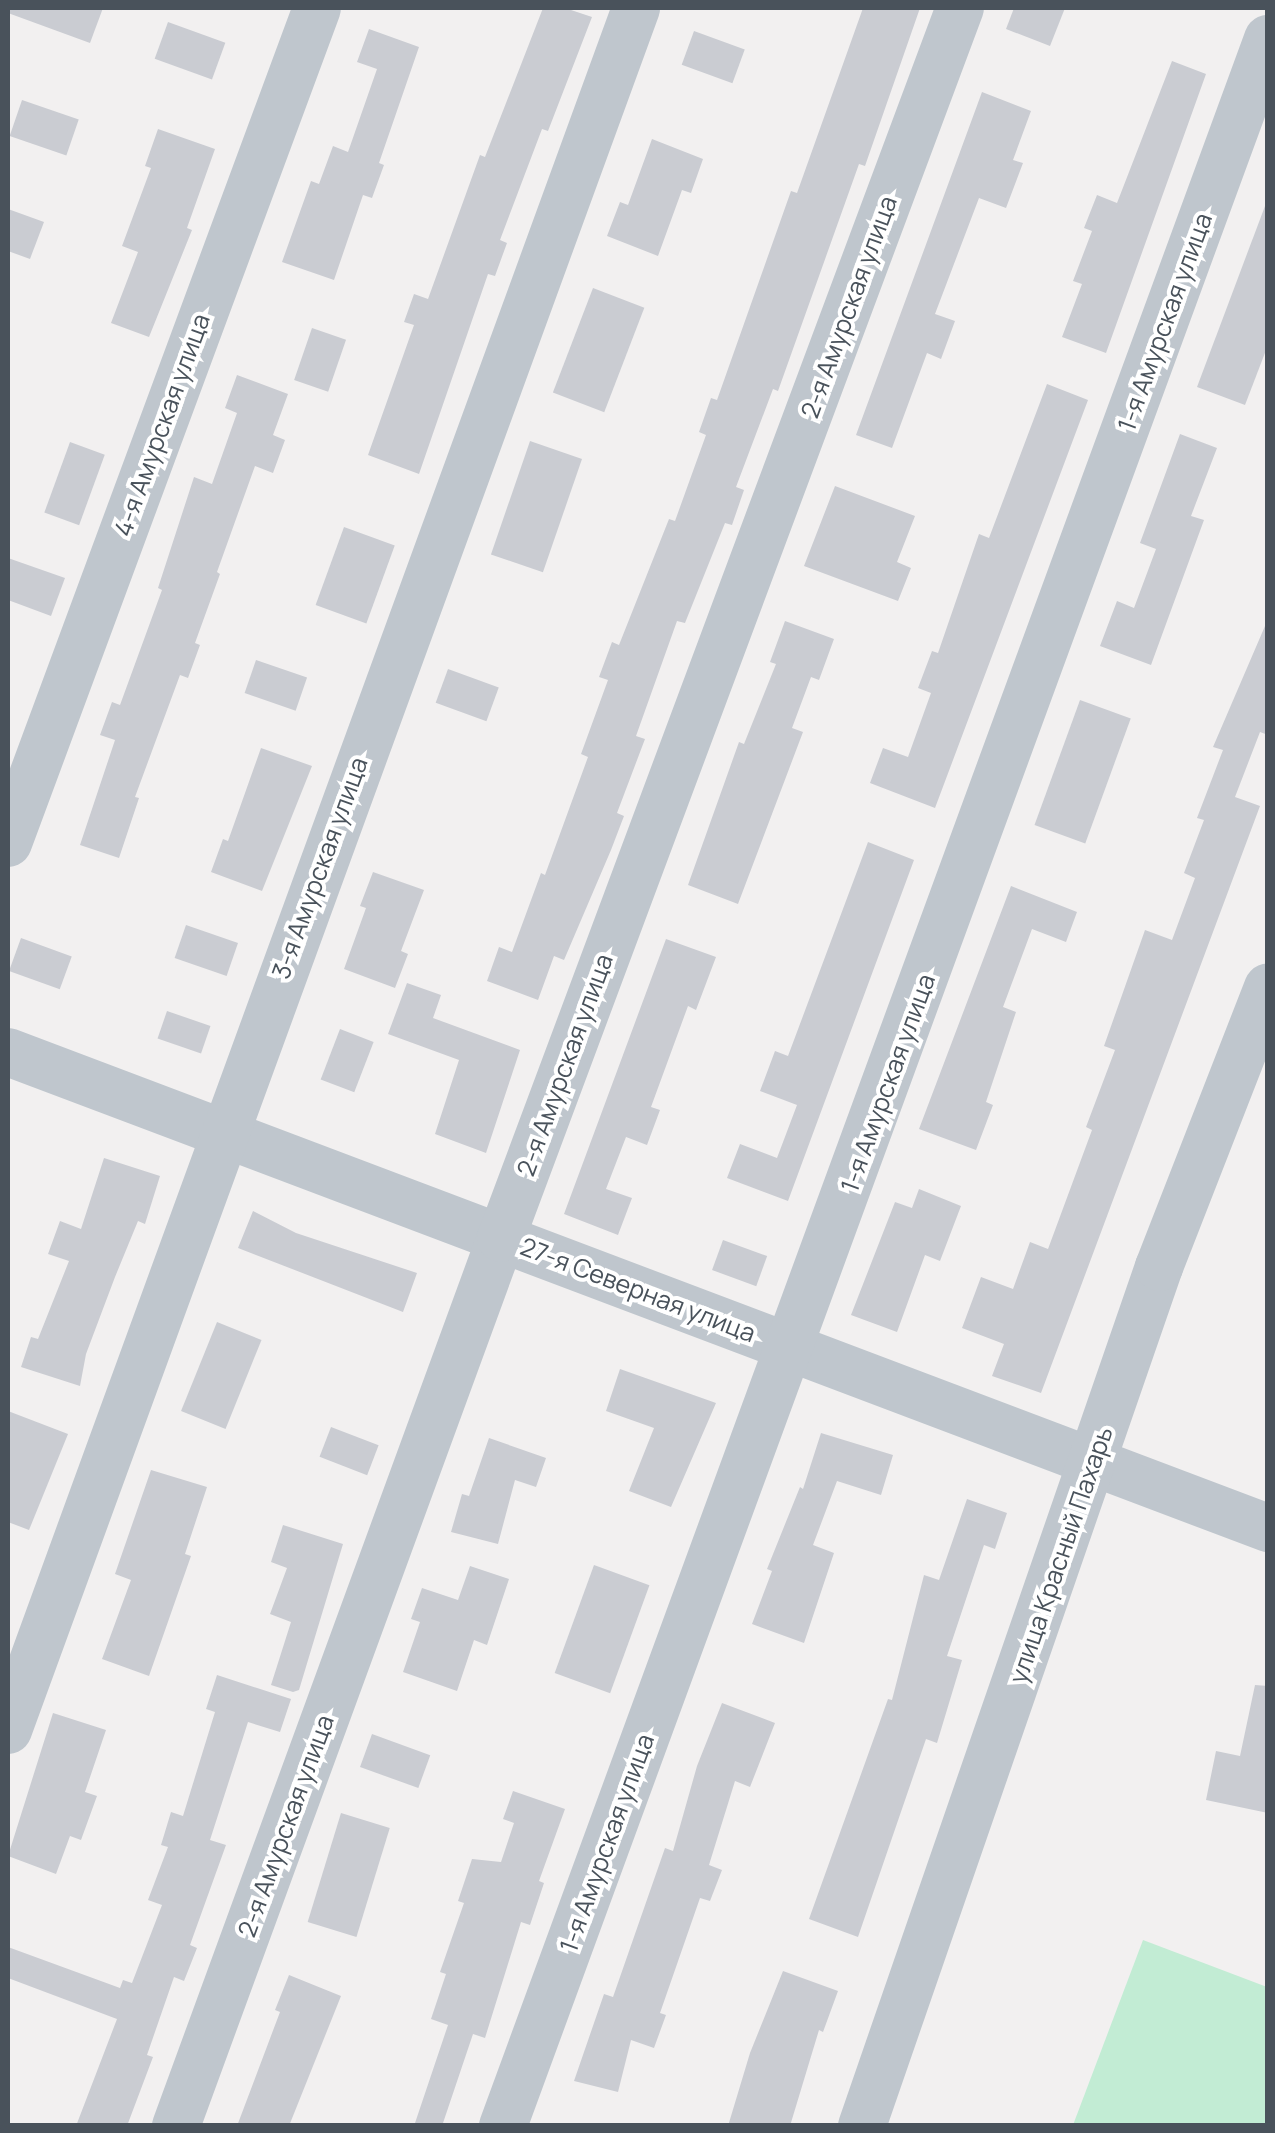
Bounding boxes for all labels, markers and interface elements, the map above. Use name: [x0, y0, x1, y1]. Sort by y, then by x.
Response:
street label: 2-я Амурская улица: [795, 192, 903, 422]
street label: 1-я Амурская улица: [1112, 209, 1218, 435]
street label: 4-я Амурская улица: [108, 310, 216, 540]
street label: 3-я Амурская улица: [266, 753, 374, 983]
street label: 2-я Амурская улица: [511, 950, 619, 1180]
street label: 1-я Амурская улица: [835, 970, 941, 1196]
street label: 27-я Северная улица: [516, 1231, 760, 1349]
street label: улица Красный Пахарь: [1003, 1423, 1119, 1687]
street label: 2-я Амурская улица: [232, 1711, 340, 1941]
street label: 1-я Амурская улица: [554, 1730, 660, 1956]

